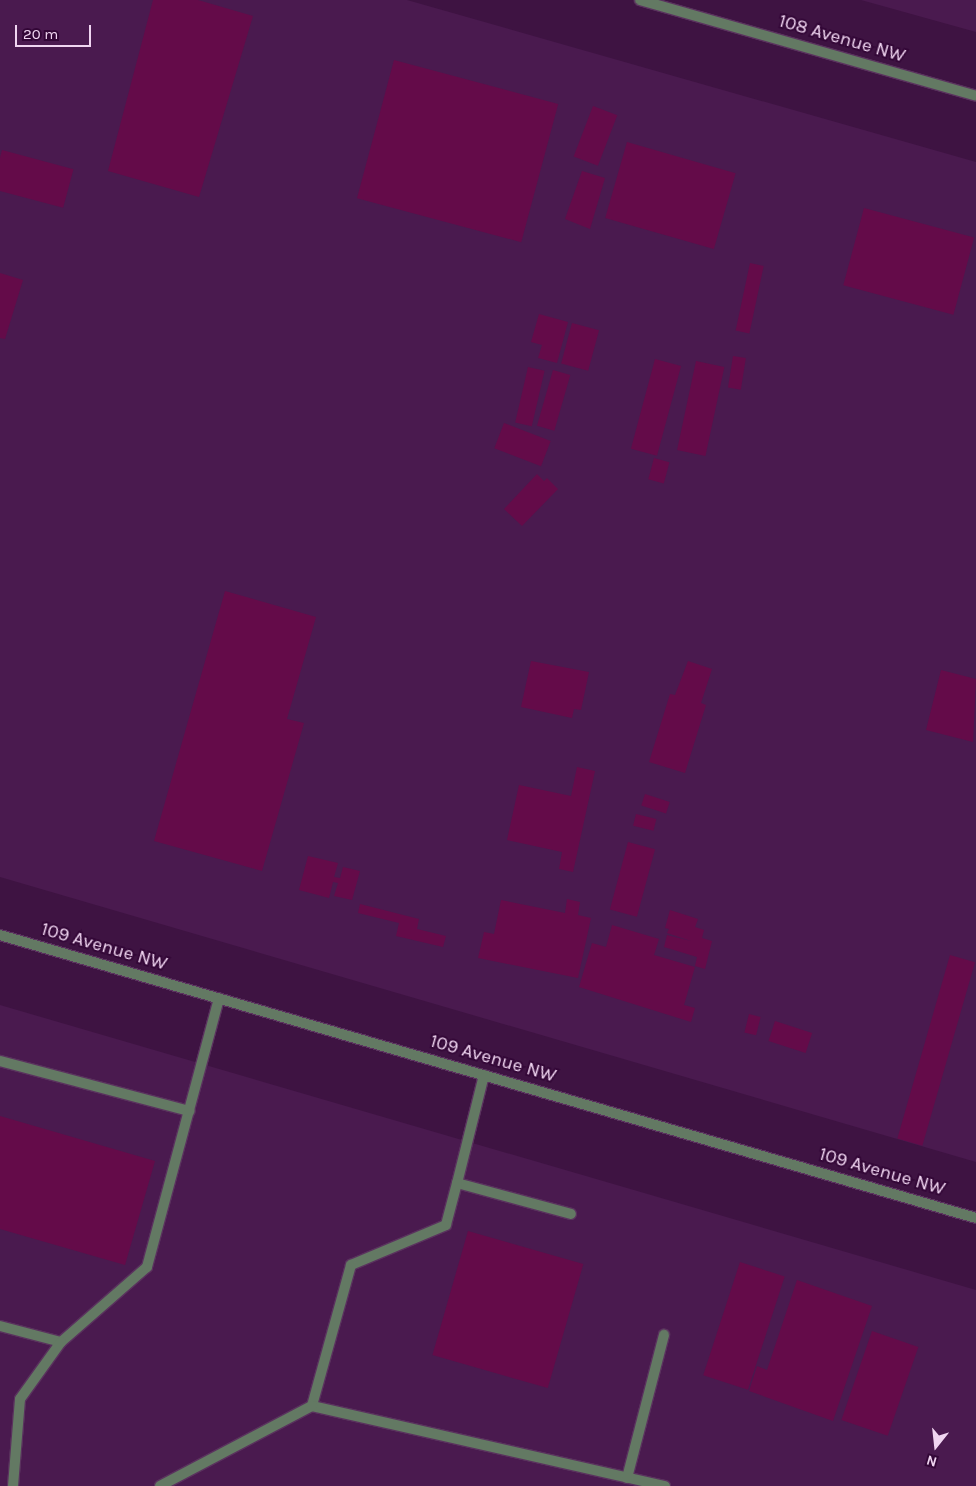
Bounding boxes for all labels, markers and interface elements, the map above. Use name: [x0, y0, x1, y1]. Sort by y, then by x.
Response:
street label: 108 Avenue NW: [776, 10, 908, 68]
scale bar: [18, 15, 94, 47]
text: 20 m: [23, 25, 58, 43]
street label: 109 Avenue NW: [38, 918, 170, 976]
street label: 109 Avenue NW: [427, 1030, 559, 1088]
street label: 109 Avenue NW: [816, 1143, 948, 1201]
north arrow: [911, 1421, 961, 1471]
text: N: [925, 1451, 939, 1470]

